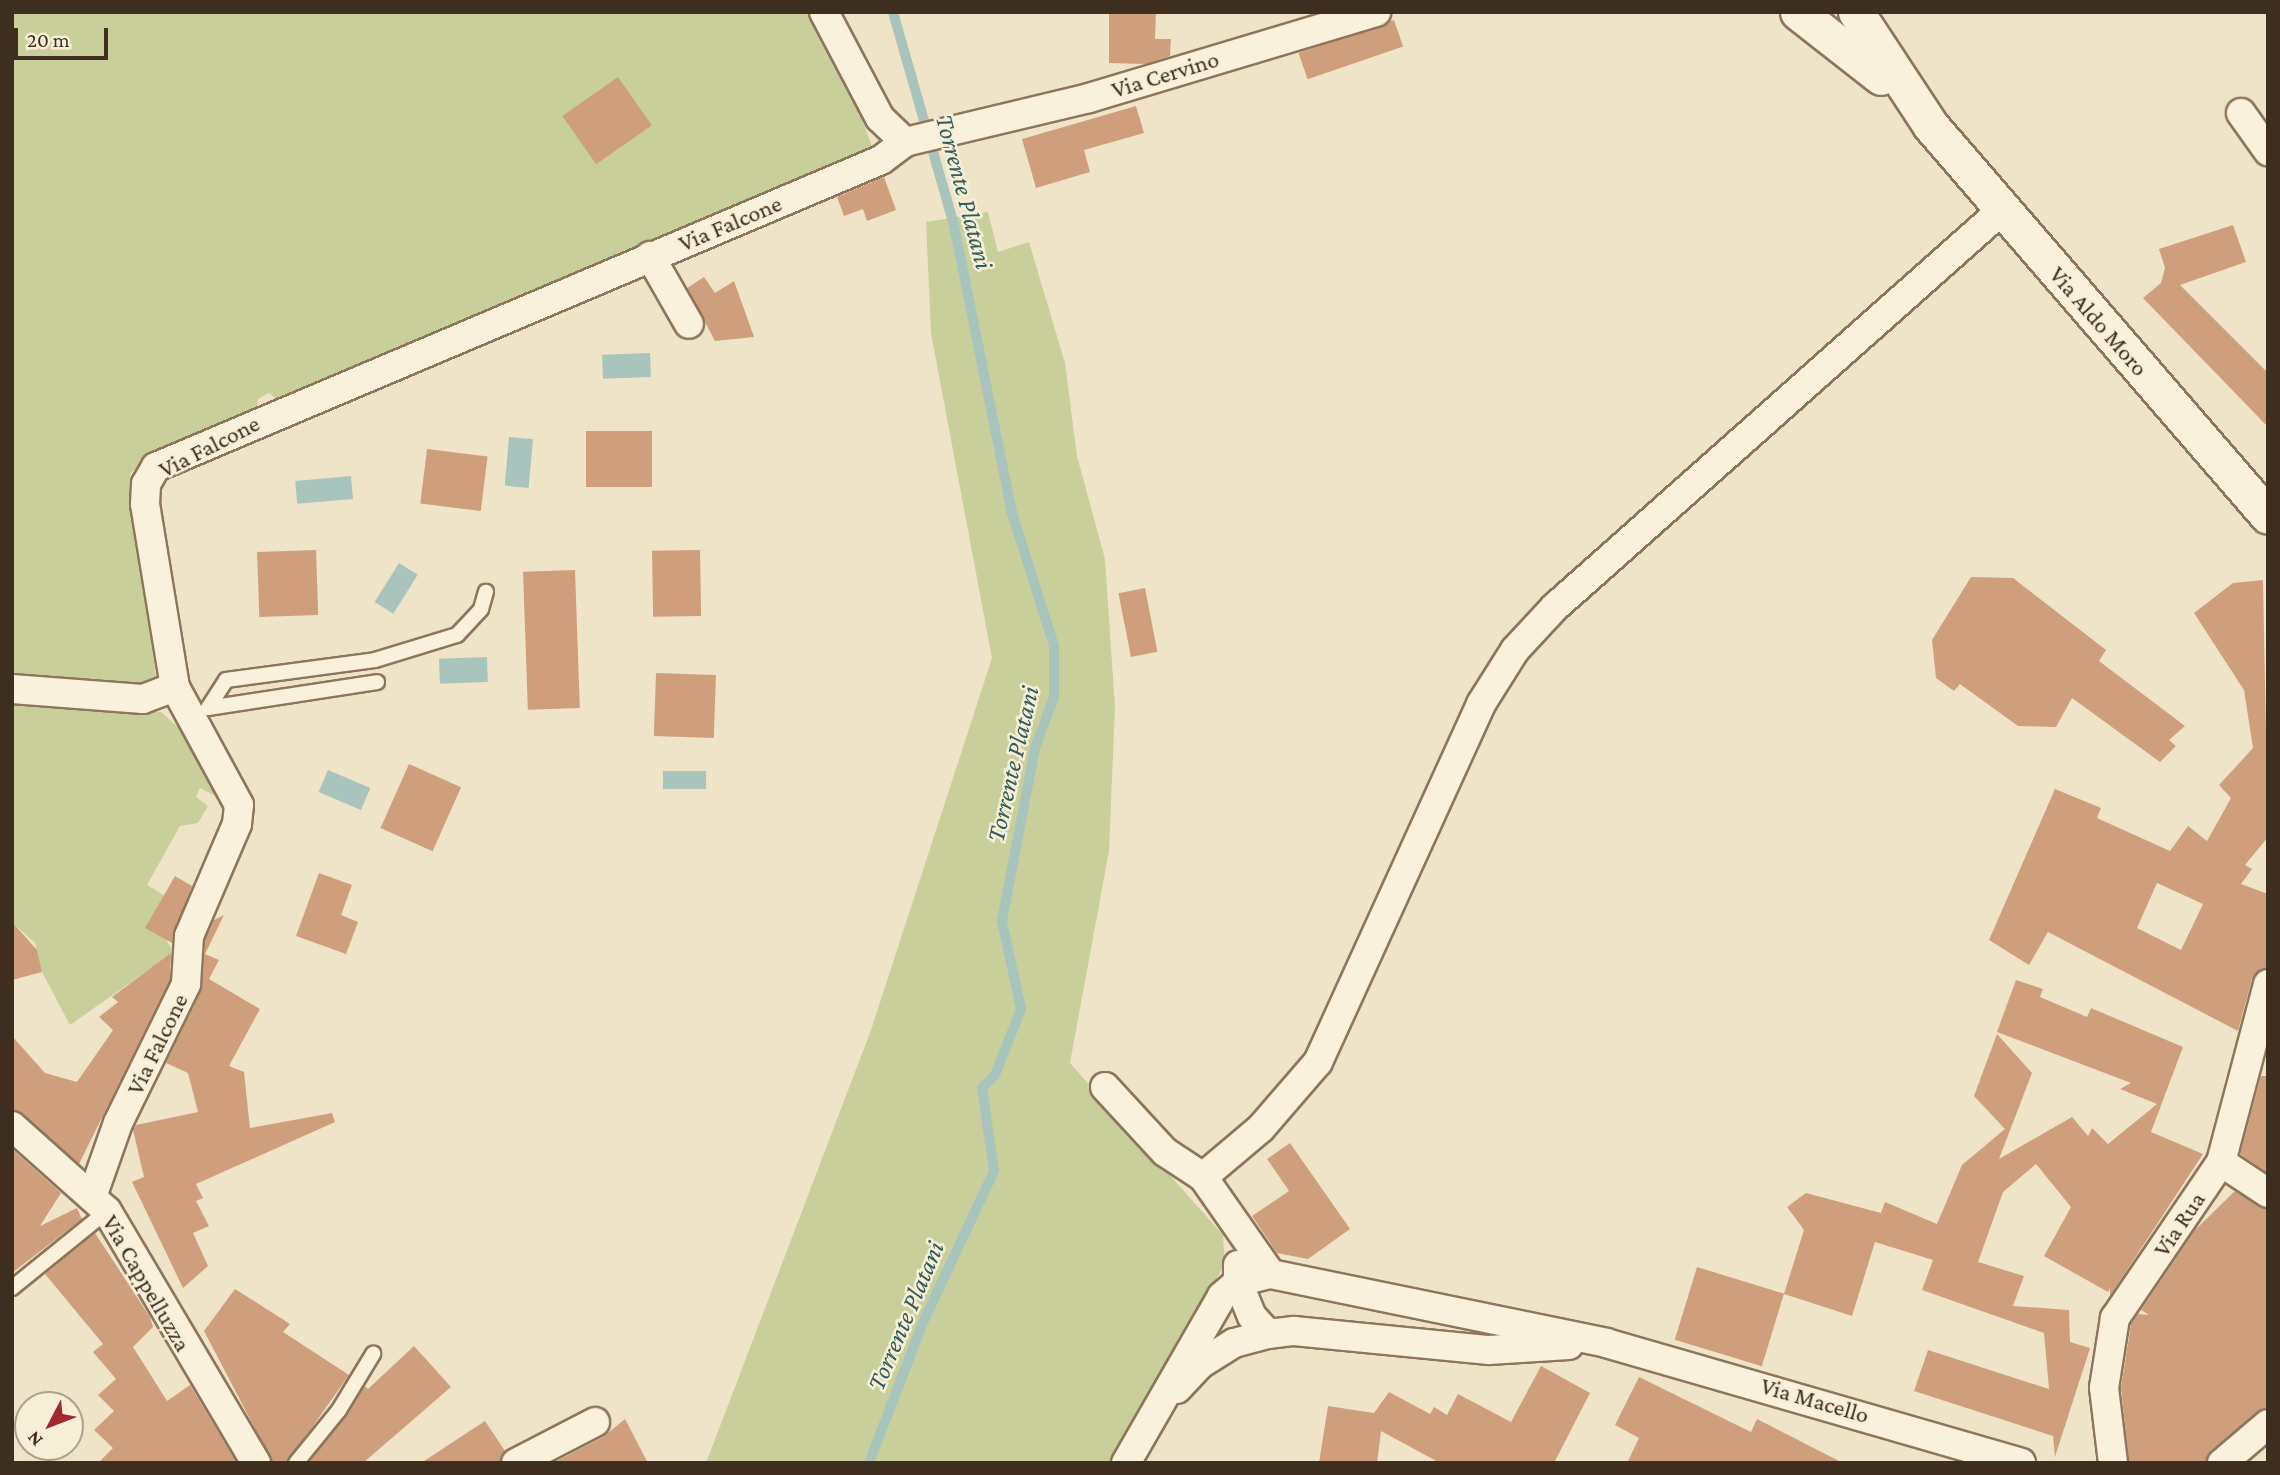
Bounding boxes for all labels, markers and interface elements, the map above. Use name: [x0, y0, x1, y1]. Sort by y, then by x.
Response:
scale bar: [18, 14, 112, 58]
text: 20 m: [27, 28, 70, 52]
street label: Via Cervino: [1108, 44, 1222, 104]
water label: Torrente Platani: [928, 111, 1000, 273]
street label: Via Falcone: [674, 188, 786, 258]
street label: Via Aldo Moro: [2044, 260, 2154, 382]
street label: Via Falcone: [154, 408, 264, 484]
water label: Torrente Platani: [980, 683, 1046, 845]
street label: Via Falcone: [120, 989, 194, 1099]
street label: Via Rua: [2147, 1186, 2211, 1262]
street label: Via Cappelluzza: [96, 1210, 198, 1356]
water label: Torrente Platani: [861, 1237, 951, 1395]
street label: Via Macello: [1758, 1371, 1872, 1429]
north arrow: [14, 1391, 84, 1461]
text: N: [22, 1427, 47, 1451]

